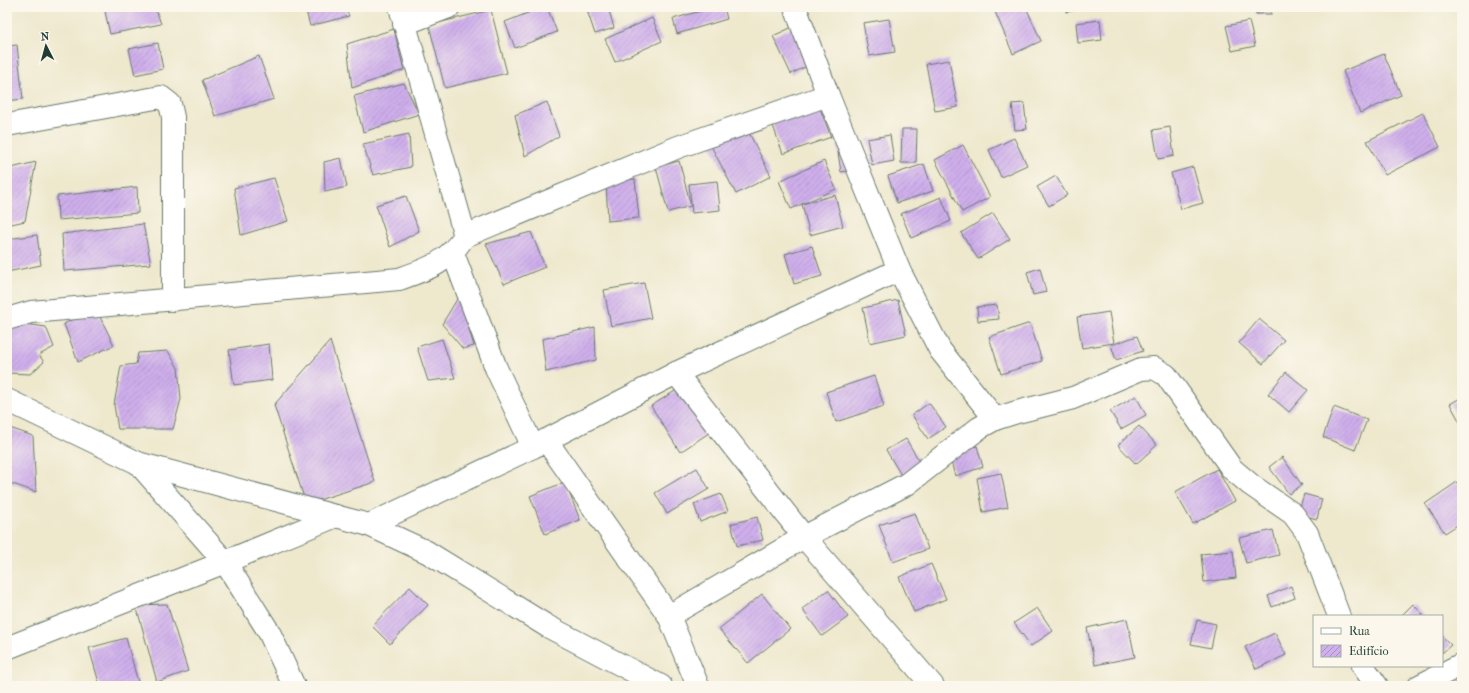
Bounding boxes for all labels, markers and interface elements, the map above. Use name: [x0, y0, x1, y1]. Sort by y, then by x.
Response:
north arrow: [26, 26, 66, 66]
text: N: [40, 30, 50, 43]
legend: [1313, 615, 1443, 667]
text: Rua: [1349, 624, 1370, 638]
text: Edifício: [1349, 644, 1389, 658]

